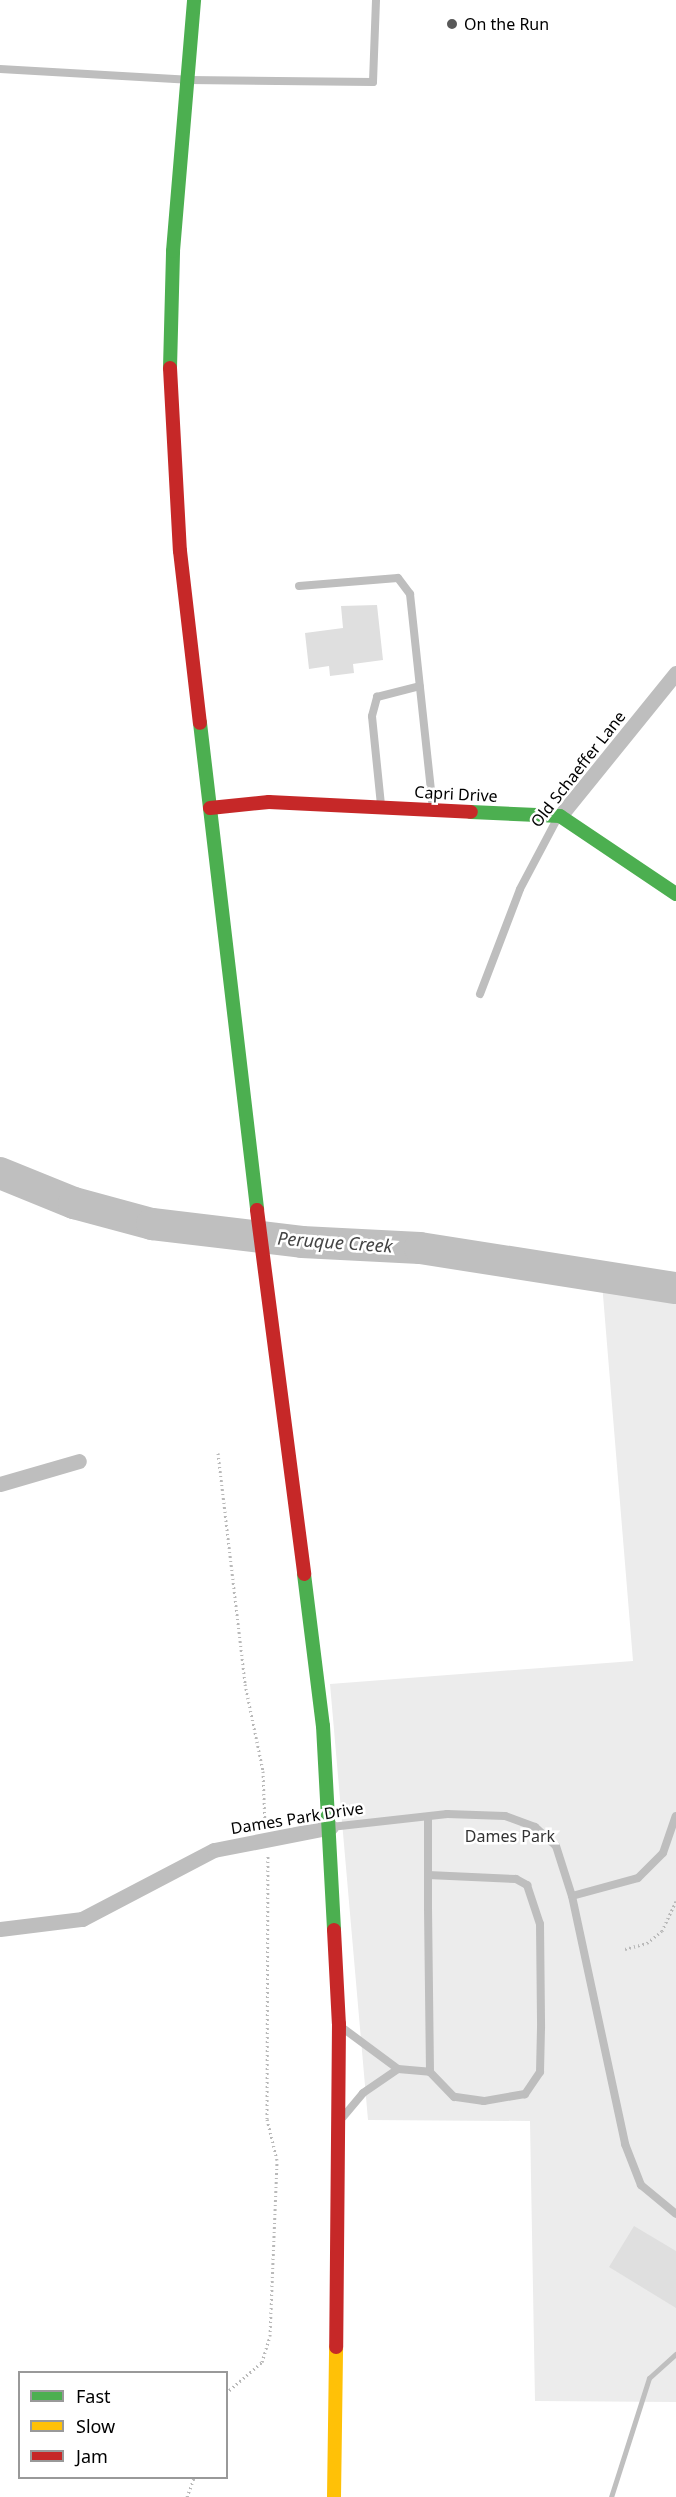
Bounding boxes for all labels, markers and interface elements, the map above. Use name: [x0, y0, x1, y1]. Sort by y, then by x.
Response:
place label: On the Run: [464, 14, 549, 34]
marker: On the Run: [445, 17, 459, 31]
street label: Old Schaeffer Lane: [527, 707, 629, 831]
street label: Capri Drive: [414, 782, 498, 806]
water label: Peruque Creek: [277, 1227, 393, 1257]
street label: Dames Park Drive: [229, 1798, 365, 1838]
park label: Dames Park: [465, 1826, 555, 1846]
legend: [18, 2371, 228, 2479]
text: Fast: [76, 2384, 111, 2408]
text: Slow: [76, 2414, 115, 2438]
text: Jam: [76, 2444, 108, 2468]

